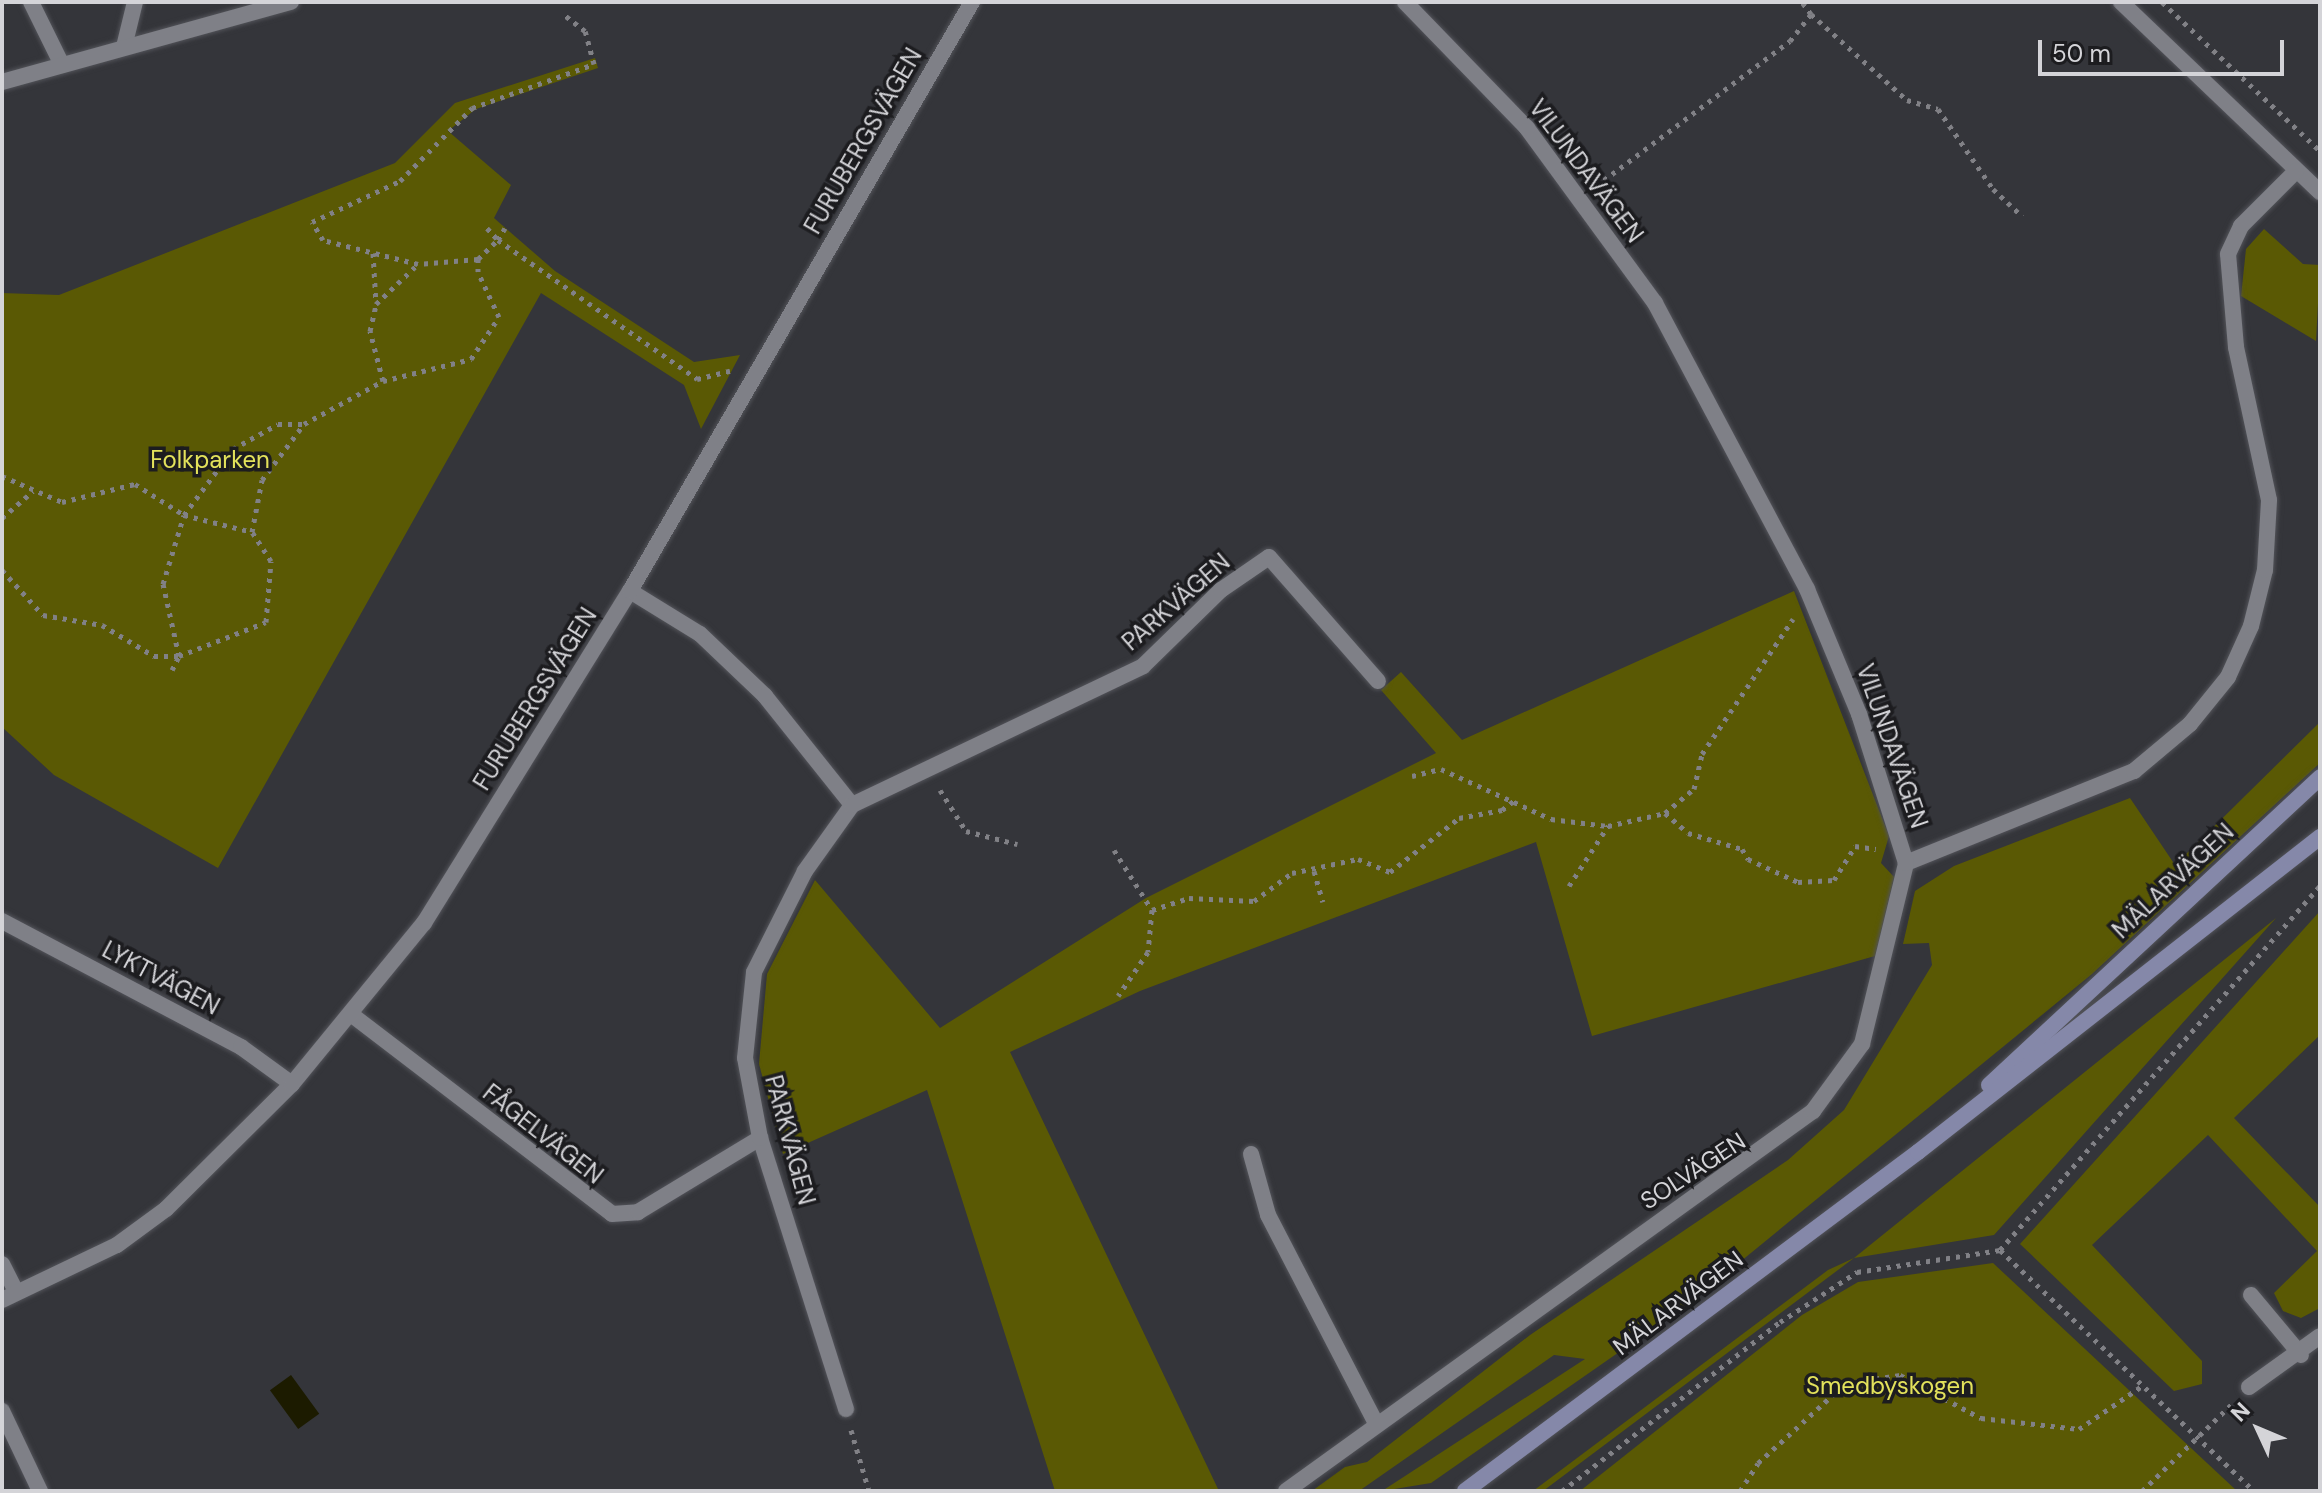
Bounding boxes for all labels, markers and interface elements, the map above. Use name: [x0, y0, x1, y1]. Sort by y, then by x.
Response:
scale bar: [2042, 24, 2288, 74]
text: 50 m: [2052, 38, 2111, 69]
street label: FURUBERGSVÄGEN: [798, 43, 928, 239]
street label: VILUNDAVÄGEN: [1523, 94, 1649, 248]
park label: Folkparken: [150, 446, 270, 474]
street label: PARKVÄGEN: [1116, 547, 1236, 657]
street label: FURUBERGSVÄGEN: [467, 603, 603, 795]
street label: VILUNDAVÄGEN: [1850, 660, 1934, 832]
street label: MÄLARVÄGEN: [2106, 818, 2240, 944]
street label: LYKTVÄGEN: [97, 935, 225, 1021]
street label: PARKVÄGEN: [759, 1072, 821, 1208]
street label: FÅGELVÄGEN: [477, 1078, 609, 1190]
street label: SOLVÄGEN: [1635, 1126, 1751, 1216]
street label: MÄLARVÄGEN: [1607, 1245, 1749, 1361]
park label: Smedbyskogen: [1806, 1372, 1974, 1400]
north arrow: [2218, 1389, 2298, 1469]
text: N: [2224, 1396, 2256, 1428]

